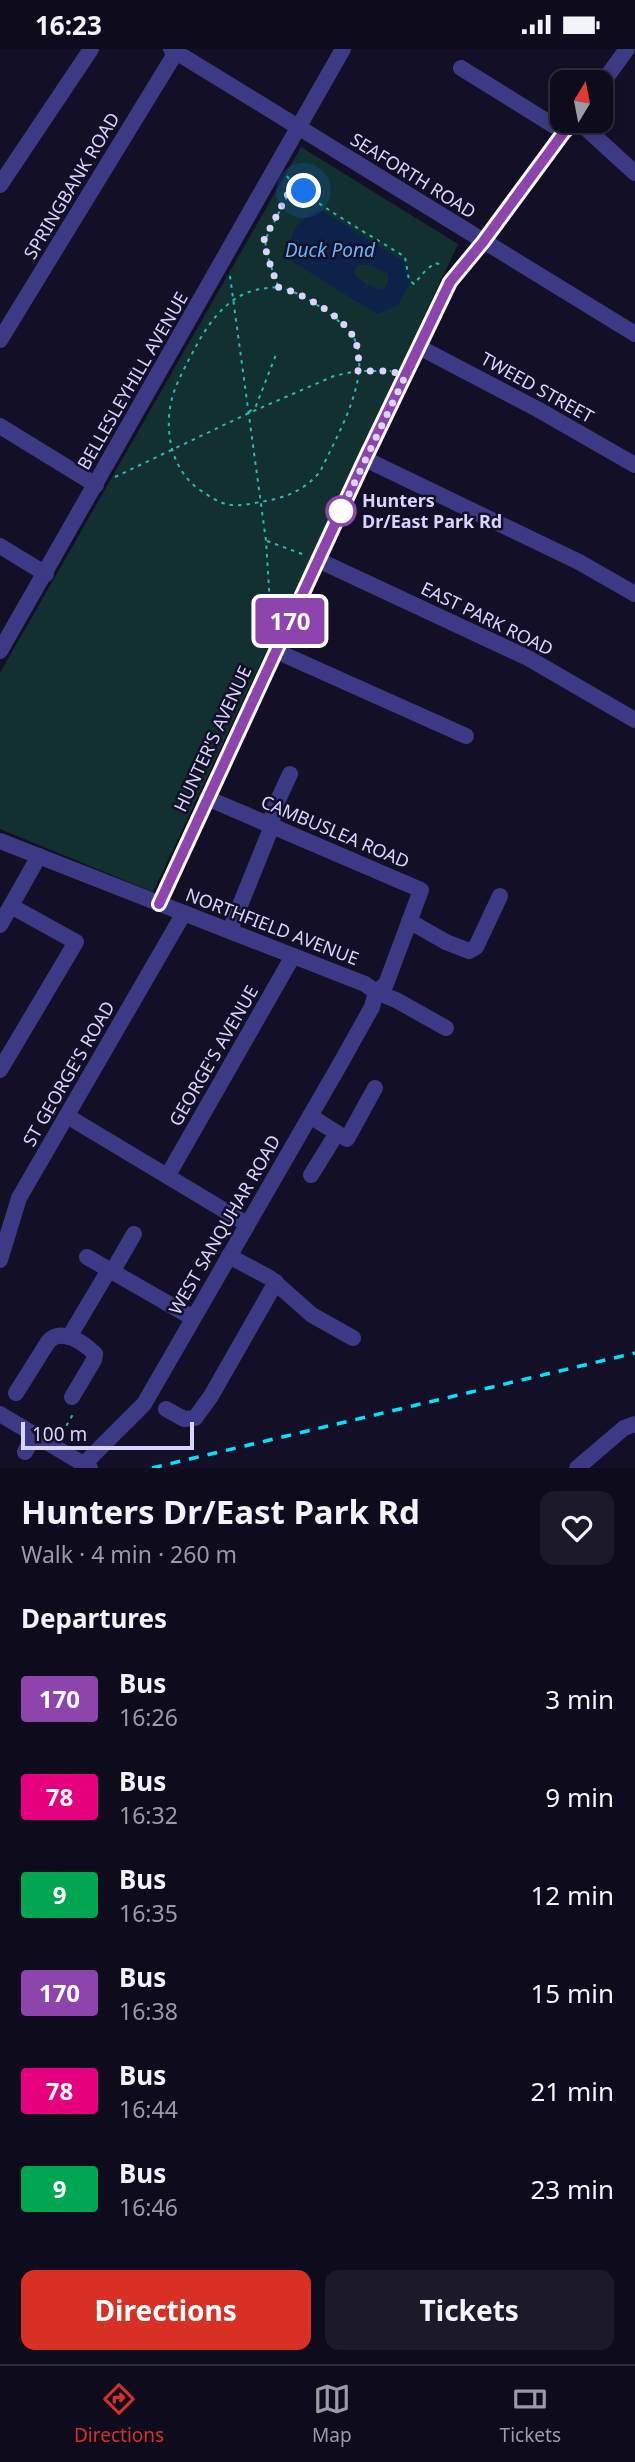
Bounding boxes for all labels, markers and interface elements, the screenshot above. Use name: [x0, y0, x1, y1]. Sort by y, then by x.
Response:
text: 16:23: [35, 7, 102, 43]
north arrow: [550, 70, 612, 133]
map controls: [550, 70, 613, 133]
street label: SPRINGBANK ROAD: [18, 108, 124, 263]
street label: SEAFORTH ROAD: [346, 127, 481, 223]
your location: [286, 173, 321, 208]
water label: Duck Pond: [285, 237, 376, 263]
street label: BELLESLEYHILL AVENUE: [71, 287, 193, 474]
street label: TWEED STREET: [477, 346, 598, 428]
place label: Hunters Dr/East Park Rd: [362, 488, 502, 533]
marker: Hunters Dr/East Park Rd: [326, 496, 356, 526]
street label: EAST PARK ROAD: [417, 576, 557, 660]
line badge: 170: [250, 598, 330, 644]
text: 170: [269, 604, 311, 637]
street label: HUNTER'S AVENUE: [168, 662, 256, 815]
street label: CAMBUSLEA ROAD: [257, 789, 413, 873]
street label: NORTHFIELD AVENUE: [182, 882, 362, 970]
street label: GEORGE'S AVENUE: [163, 981, 263, 1130]
street label: ST GEORGE'S ROAD: [17, 996, 120, 1151]
street label: WEST SANQUHAR ROAD: [163, 1130, 285, 1319]
scale bar: [21, 1419, 194, 1451]
text: 100 m: [32, 1421, 87, 1447]
text: Hunters Dr/East Park Rd: [21, 1489, 420, 1534]
button: heart: [540, 1491, 614, 1565]
text: Walk · 4 min · 260 m: [21, 1538, 237, 1570]
text: Departures: [21, 1600, 167, 1636]
text: Bus: [119, 1665, 166, 1701]
text: 3 min: [545, 1681, 614, 1717]
text: 170: [39, 1682, 80, 1715]
text: 16:26: [119, 1701, 178, 1733]
text: Bus: [119, 1763, 166, 1799]
text: 9 min: [545, 1779, 614, 1815]
text: 78: [46, 1780, 73, 1813]
text: 16:32: [119, 1799, 178, 1831]
text: Bus: [119, 1861, 166, 1897]
text: 12 min: [530, 1877, 614, 1913]
text: 9: [53, 1878, 66, 1911]
text: 16:35: [119, 1897, 178, 1929]
text: Bus: [119, 1959, 166, 1995]
text: 15 min: [530, 1975, 614, 2011]
text: 170: [39, 1976, 80, 2009]
text: 16:38: [119, 1995, 178, 2027]
text: Bus: [119, 2057, 166, 2093]
text: 21 min: [530, 2073, 614, 2109]
text: 78: [46, 2074, 73, 2107]
text: 16:44: [119, 2093, 178, 2125]
text: Bus: [119, 2155, 166, 2191]
text: 23 min: [530, 2171, 614, 2207]
text: 9: [53, 2172, 66, 2205]
text: 16:46: [119, 2191, 178, 2223]
button: Directions: [21, 2270, 311, 2350]
button: Tickets: [325, 2270, 614, 2350]
tab: Directions: [74, 2380, 164, 2448]
tab: Map: [312, 2380, 352, 2448]
tab: Tickets: [500, 2380, 561, 2448]

